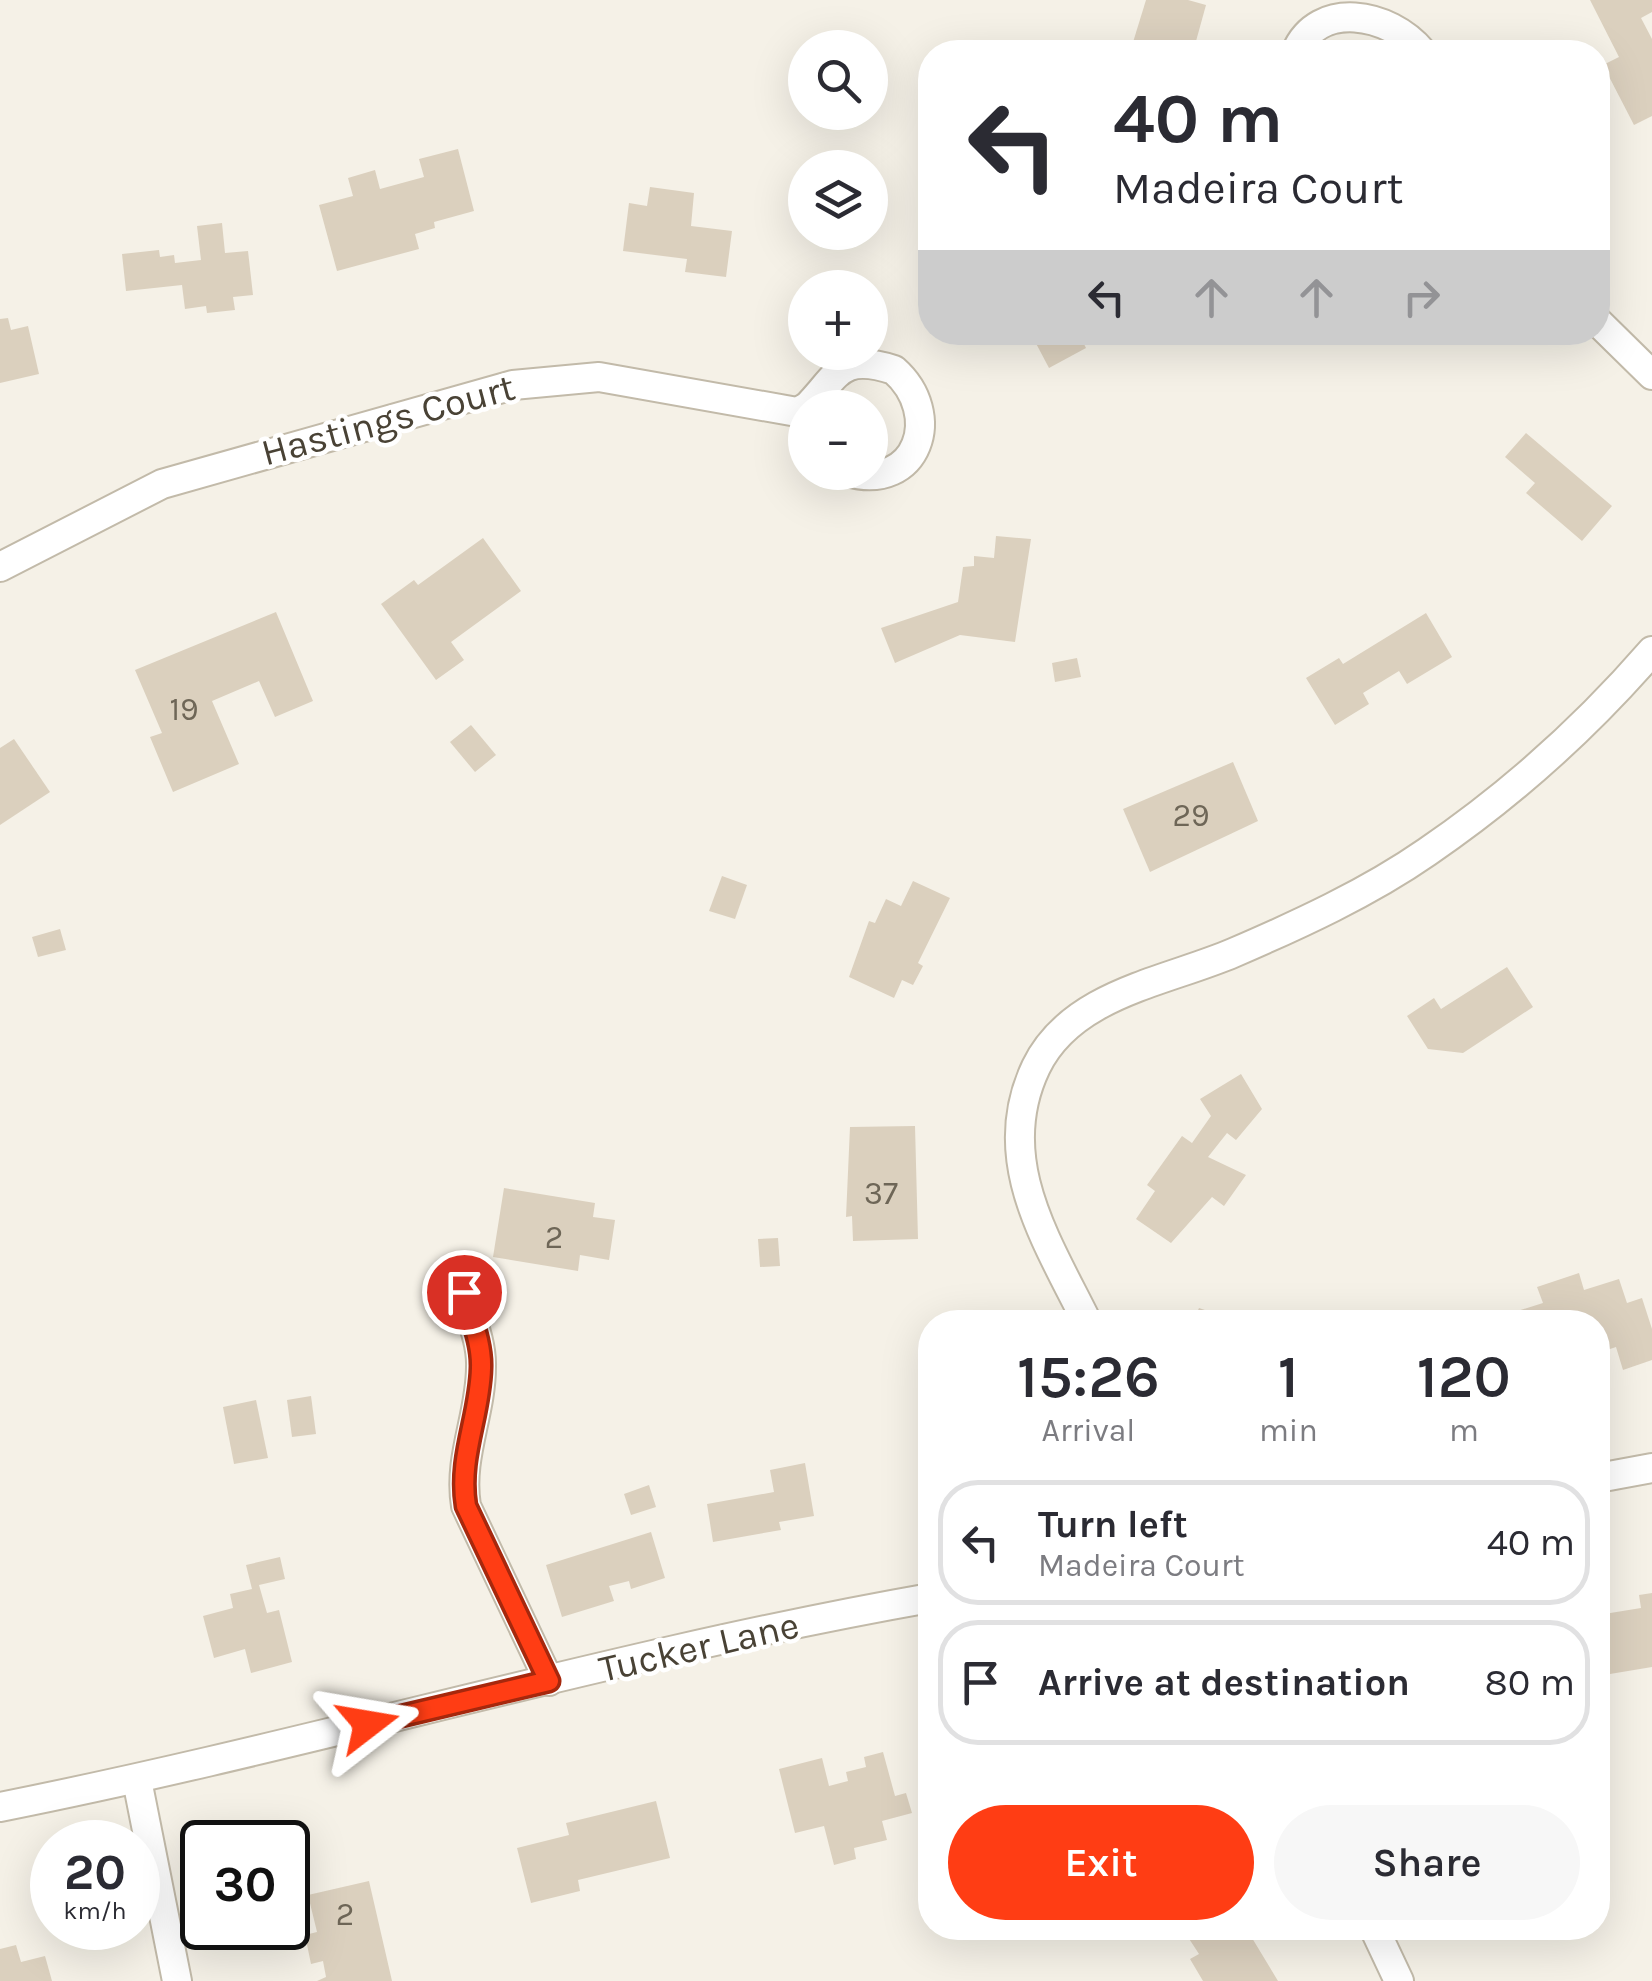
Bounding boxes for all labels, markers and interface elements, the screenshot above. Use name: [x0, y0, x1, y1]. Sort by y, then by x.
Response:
map controls: [788, 30, 888, 490]
button: search: [788, 30, 888, 130]
text: 40 m: [1113, 78, 1283, 160]
icon: left: [948, 80, 1078, 210]
button: layers: [788, 150, 888, 250]
text: Madeira Court: [1113, 162, 1403, 214]
button: +: [788, 270, 888, 370]
icon: left: [1079, 270, 1134, 325]
icon: ahead: [1184, 270, 1239, 325]
icon: ahead: [1289, 270, 1344, 325]
icon: right: [1394, 270, 1449, 325]
street label: Hastings Court: [256, 365, 520, 475]
button: −: [788, 390, 888, 490]
house number: 19: [169, 691, 199, 728]
house number: 29: [1172, 797, 1210, 834]
house number: 37: [864, 1175, 898, 1212]
house number: 2: [545, 1219, 563, 1256]
pin: [422, 1250, 507, 1335]
icon: arrive: [437, 1265, 492, 1320]
text: 15:26: [1017, 1342, 1160, 1412]
text: 1: [1278, 1342, 1299, 1412]
text: 120: [1417, 1342, 1511, 1412]
text: Arrival: [1042, 1412, 1135, 1449]
text: min: [1259, 1412, 1318, 1449]
text: m: [1449, 1412, 1479, 1449]
text: Turn left: [1038, 1502, 1188, 1547]
icon: left: [953, 1515, 1008, 1570]
text: 40 m: [1487, 1520, 1575, 1565]
text: Madeira Court: [1038, 1547, 1245, 1584]
street label: Tucker Lane: [595, 1602, 803, 1692]
icon: arrive: [953, 1655, 1008, 1710]
text: Arrive at destination: [1038, 1660, 1410, 1705]
text: 80 m: [1485, 1660, 1575, 1705]
position arrow: [316, 1672, 420, 1776]
button: Exit: [948, 1805, 1254, 1920]
button: Share: [1274, 1805, 1580, 1920]
speed limit sign: 30: [180, 1820, 310, 1950]
text: 20: [64, 1843, 126, 1902]
text: km/h: [63, 1896, 127, 1925]
house number: 2: [336, 1896, 354, 1933]

